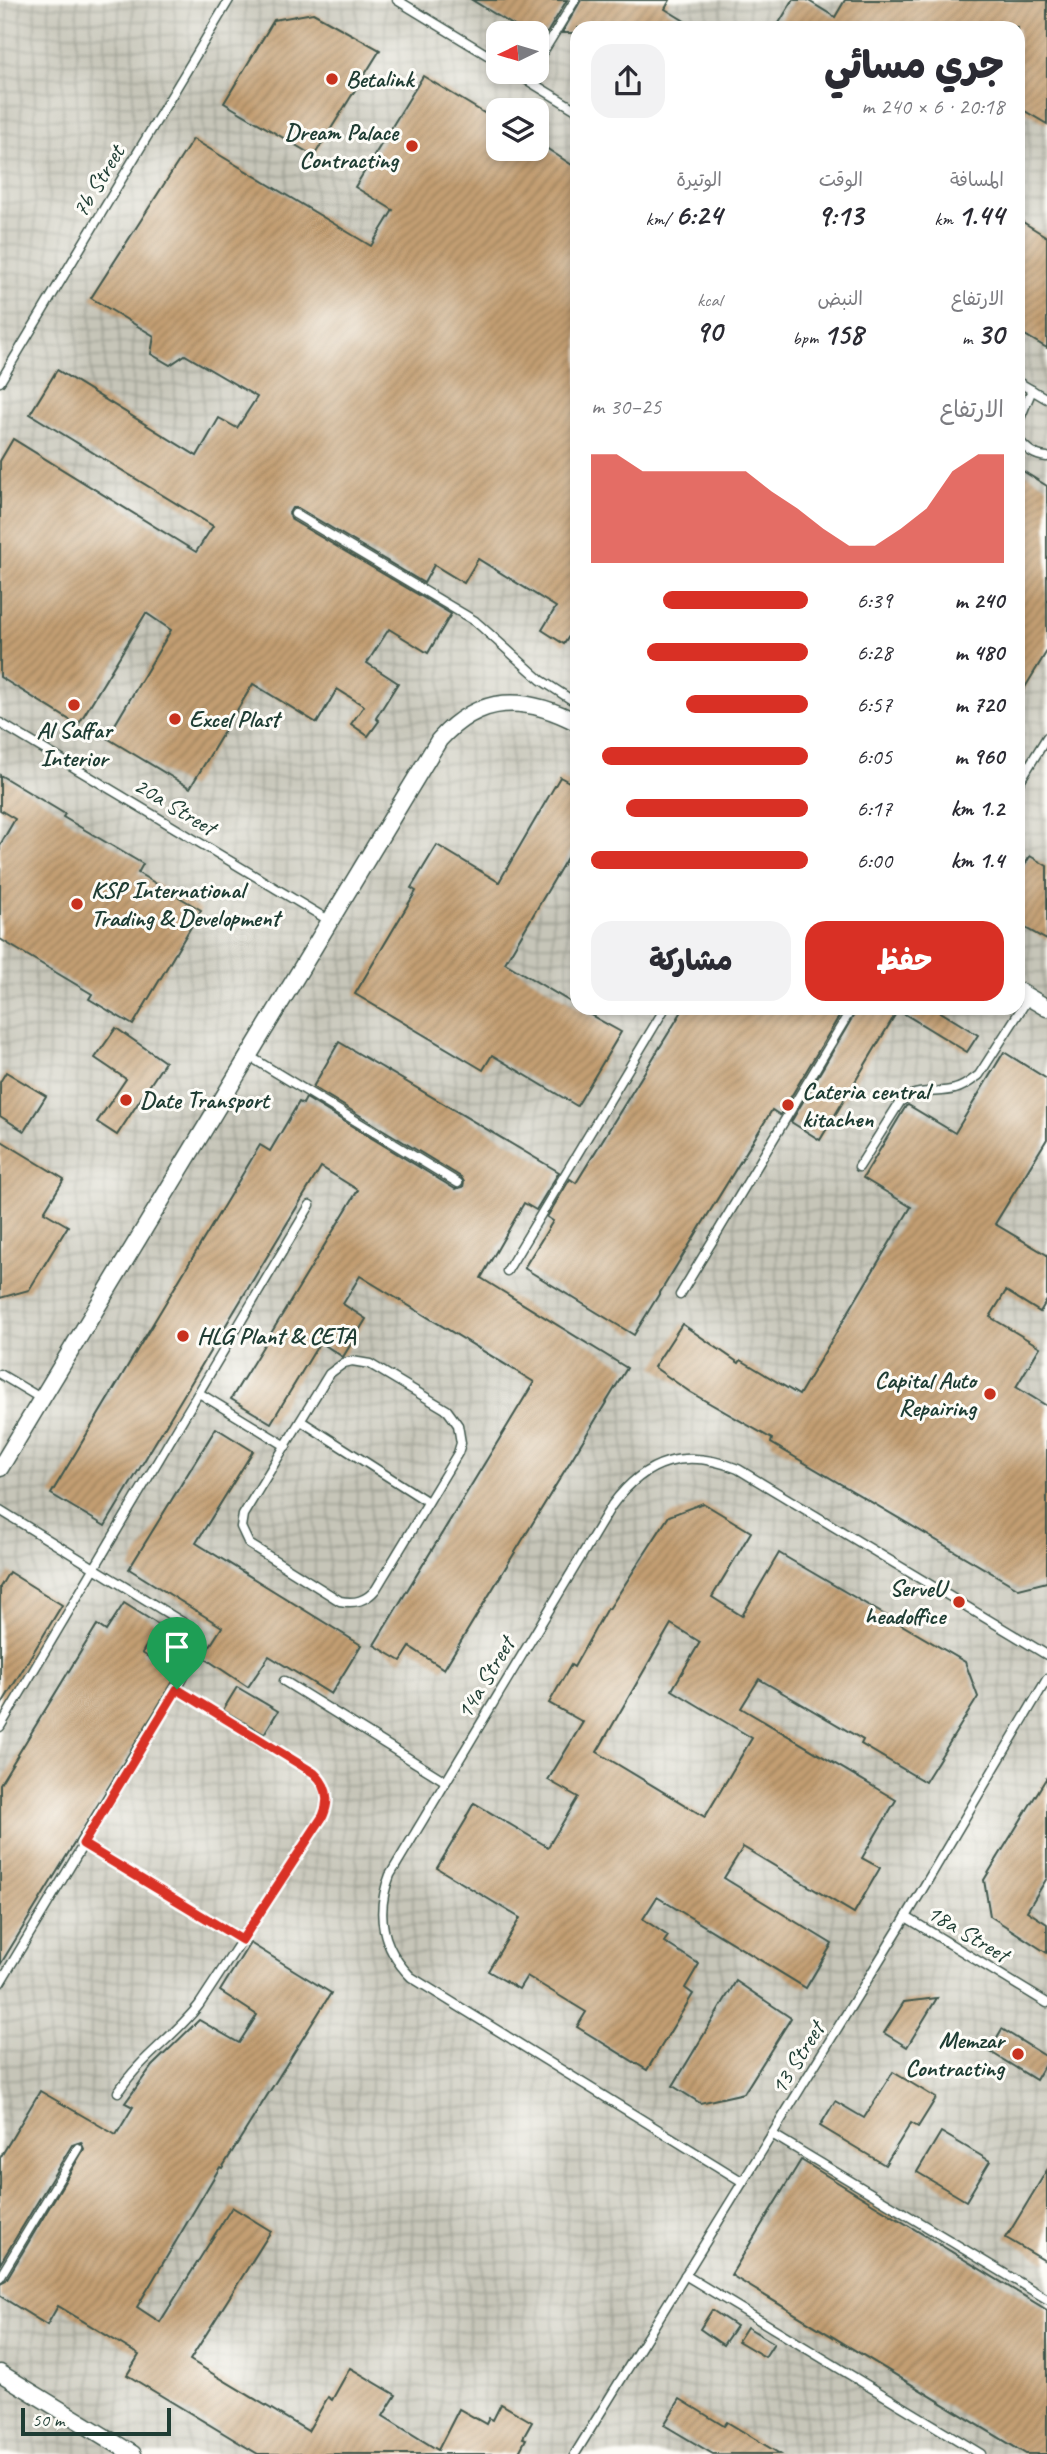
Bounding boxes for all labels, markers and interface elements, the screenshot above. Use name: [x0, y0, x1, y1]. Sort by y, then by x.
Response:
north arrow: [486, 21, 550, 84]
map controls: [486, 21, 549, 161]
text: جري مسائي: [824, 42, 1004, 89]
button: share: [591, 44, 665, 118]
place label: Betalink: [346, 64, 415, 94]
marker: Betalink: [324, 71, 340, 87]
text: 20:18 · 6 × 240 m: [861, 92, 1004, 121]
button: layers: [486, 98, 549, 161]
place label: Dream Palace Contracting: [285, 117, 400, 175]
street label: 7b Street: [65, 138, 132, 223]
marker: Dream Palace Contracting: [404, 138, 420, 154]
text: الوتيرة: [676, 168, 722, 192]
text: الوقت: [819, 168, 863, 192]
text: المسافة: [950, 168, 1004, 192]
text: 6:24: [675, 196, 722, 234]
text: 9:13: [817, 196, 863, 234]
text: 1.44: [958, 196, 1004, 234]
text: /km: [645, 207, 675, 231]
text: km: [934, 207, 958, 231]
text: النبض: [818, 287, 863, 311]
text: الارتفاع: [951, 287, 1004, 311]
text: kcal: [697, 288, 722, 312]
text: 90: [695, 312, 722, 350]
text: 158: [823, 315, 863, 353]
text: 30: [977, 315, 1004, 353]
text: bpm: [792, 326, 823, 350]
text: m: [962, 326, 977, 350]
text: 25–30 m: [591, 392, 661, 421]
text: الارتفاع: [940, 395, 1004, 424]
text: 6:39: [856, 586, 892, 615]
text: 240 m: [954, 586, 1004, 615]
text: 6:28: [856, 638, 892, 667]
text: 480 m: [954, 638, 1004, 667]
text: 6:57: [856, 690, 892, 719]
text: 720 m: [954, 690, 1004, 719]
marker: Al Saffar Interior: [66, 697, 82, 713]
place label: Excel Plast: [189, 704, 283, 734]
marker: Excel Plast: [167, 711, 183, 727]
place label: Al Saffar Interior: [36, 715, 114, 773]
text: 6:05: [856, 742, 892, 771]
text: 960 m: [954, 742, 1004, 771]
street label: 20a Street: [129, 770, 224, 844]
text: 6:17: [856, 794, 892, 823]
text: 1.2 km: [950, 794, 1004, 823]
text: 6:00: [856, 846, 892, 875]
text: 1.4 km: [950, 846, 1004, 875]
place label: KSP International Trading & Development: [91, 875, 284, 933]
marker: KSP International Trading & Development: [69, 896, 85, 912]
button: مشاركة: [591, 921, 791, 1001]
button: حفظ: [805, 921, 1004, 1001]
place label: Cateria central kitachen: [802, 1076, 934, 1134]
place label: Date Transport: [140, 1085, 272, 1115]
marker: Date Transport: [118, 1092, 134, 1108]
marker: Cateria central kitachen: [780, 1097, 796, 1113]
place label: HLG Plant & CETA: [197, 1321, 357, 1351]
marker: HLG Plant & CETA: [175, 1328, 191, 1344]
place label: Capital Auto Repairing: [874, 1365, 978, 1423]
marker: Capital Auto Repairing: [982, 1386, 998, 1402]
place label: ServeU headoffice: [865, 1573, 950, 1631]
marker: ServeU headoffice: [951, 1594, 967, 1610]
pin: [147, 1617, 207, 1689]
icon: arrive: [158, 1628, 196, 1666]
street label: 14a Street: [449, 1629, 523, 1724]
street label: 18a Street: [922, 1897, 1017, 1971]
street label: 13 Street: [763, 2014, 832, 2100]
place label: Memzar Contracting: [905, 2025, 1006, 2083]
marker: Memzar Contracting: [1010, 2046, 1026, 2062]
scale bar: [21, 2405, 172, 2437]
text: 50 m: [32, 2408, 64, 2432]

